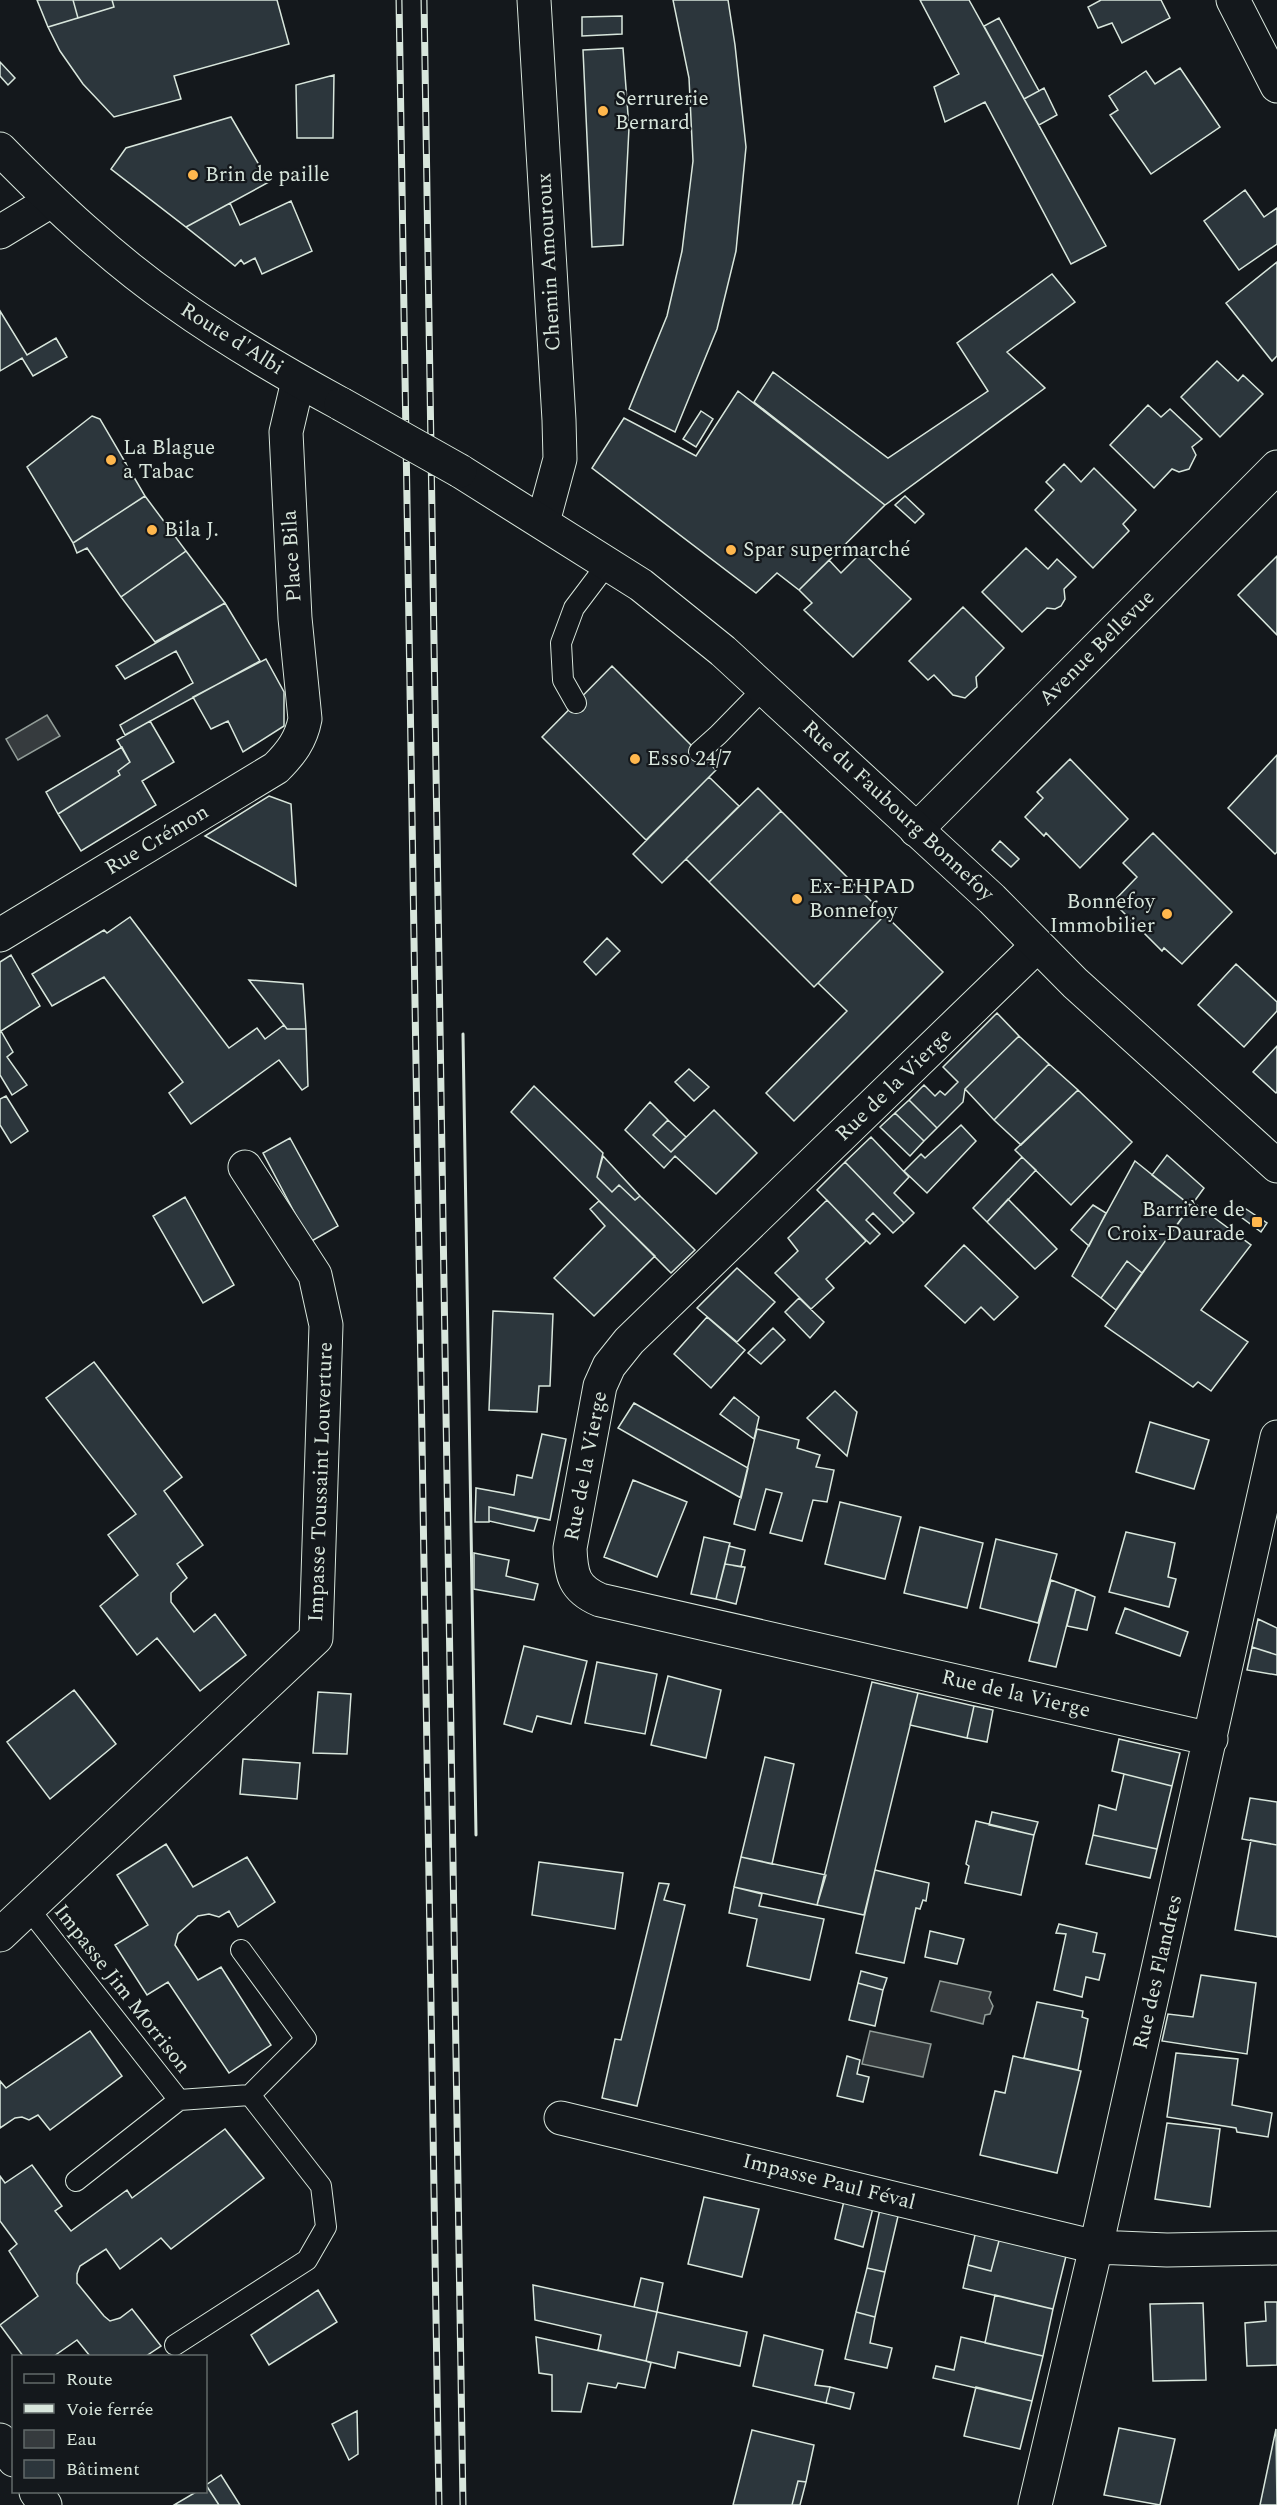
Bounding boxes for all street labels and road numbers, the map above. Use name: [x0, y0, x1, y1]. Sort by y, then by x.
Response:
street label: Chemin Amouroux: [528, 172, 570, 352]
street label: Route d'Albi: [174, 294, 290, 384]
street label: Place Bila: [274, 508, 310, 603]
street label: Avenue Bellevue: [1031, 582, 1163, 714]
street label: Rue du Faubourg Bonnefoy: [795, 713, 1002, 910]
street label: Rue Crémon: [99, 796, 215, 884]
street label: Rue de la Vierge: [828, 1021, 960, 1149]
street label: Impasse Toussaint Louverture: [300, 1341, 342, 1623]
street label: Rue de la Vierge: [556, 1388, 616, 1544]
street label: Rue de la Vierge: [938, 1661, 1094, 1727]
street label: Rue des Flandres: [1125, 1892, 1191, 2052]
street label: Impasse Jim Morrison: [46, 1898, 198, 2080]
street label: Impasse Paul Féval: [739, 2145, 919, 2219]

